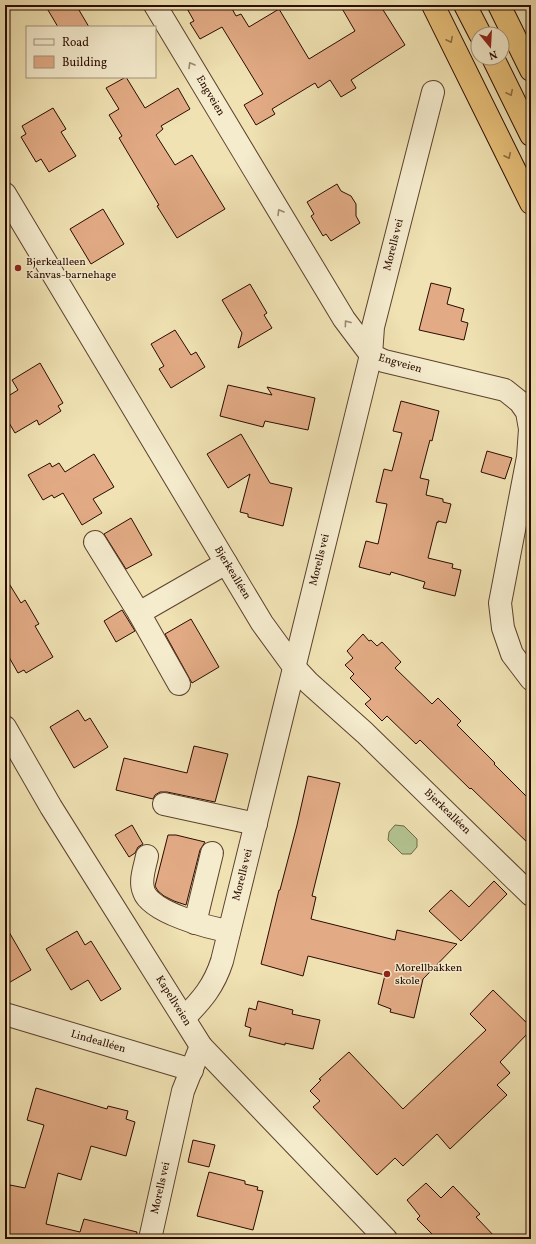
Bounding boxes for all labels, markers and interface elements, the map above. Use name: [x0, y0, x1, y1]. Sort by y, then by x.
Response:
legend: [26, 26, 156, 78]
north arrow: [470, 26, 510, 66]
text: Road: [62, 35, 89, 51]
one-way arrow: [445, 36, 453, 43]
text: N: [487, 46, 499, 62]
text: Building: [62, 55, 107, 71]
one-way arrow: [189, 62, 196, 69]
street label: Engveien: [192, 73, 228, 119]
one-way arrow: [505, 89, 513, 96]
one-way arrow: [503, 152, 511, 159]
one-way arrow: [277, 209, 285, 216]
street label: Morells vei: [380, 217, 408, 273]
place label: Bjerkealleen Kanvas-barnehage: [26, 255, 116, 283]
marker: Bjerkealleen Kanvas-barnehage: [13, 263, 23, 273]
one-way arrow: [345, 321, 352, 328]
street label: Engveien: [376, 351, 424, 378]
street label: Morells vei: [306, 532, 334, 588]
street label: Bjerkealléen: [210, 543, 254, 603]
street label: Bjerkealléen: [420, 786, 474, 838]
street label: Morells vei: [229, 847, 257, 903]
place label: Morellbakken skole: [395, 961, 463, 989]
marker: Morellbakken skole: [382, 969, 392, 979]
street label: Kapellveien: [152, 973, 195, 1030]
street label: Lindealléen: [69, 1027, 128, 1057]
street label: Morells vei: [148, 1160, 174, 1216]

